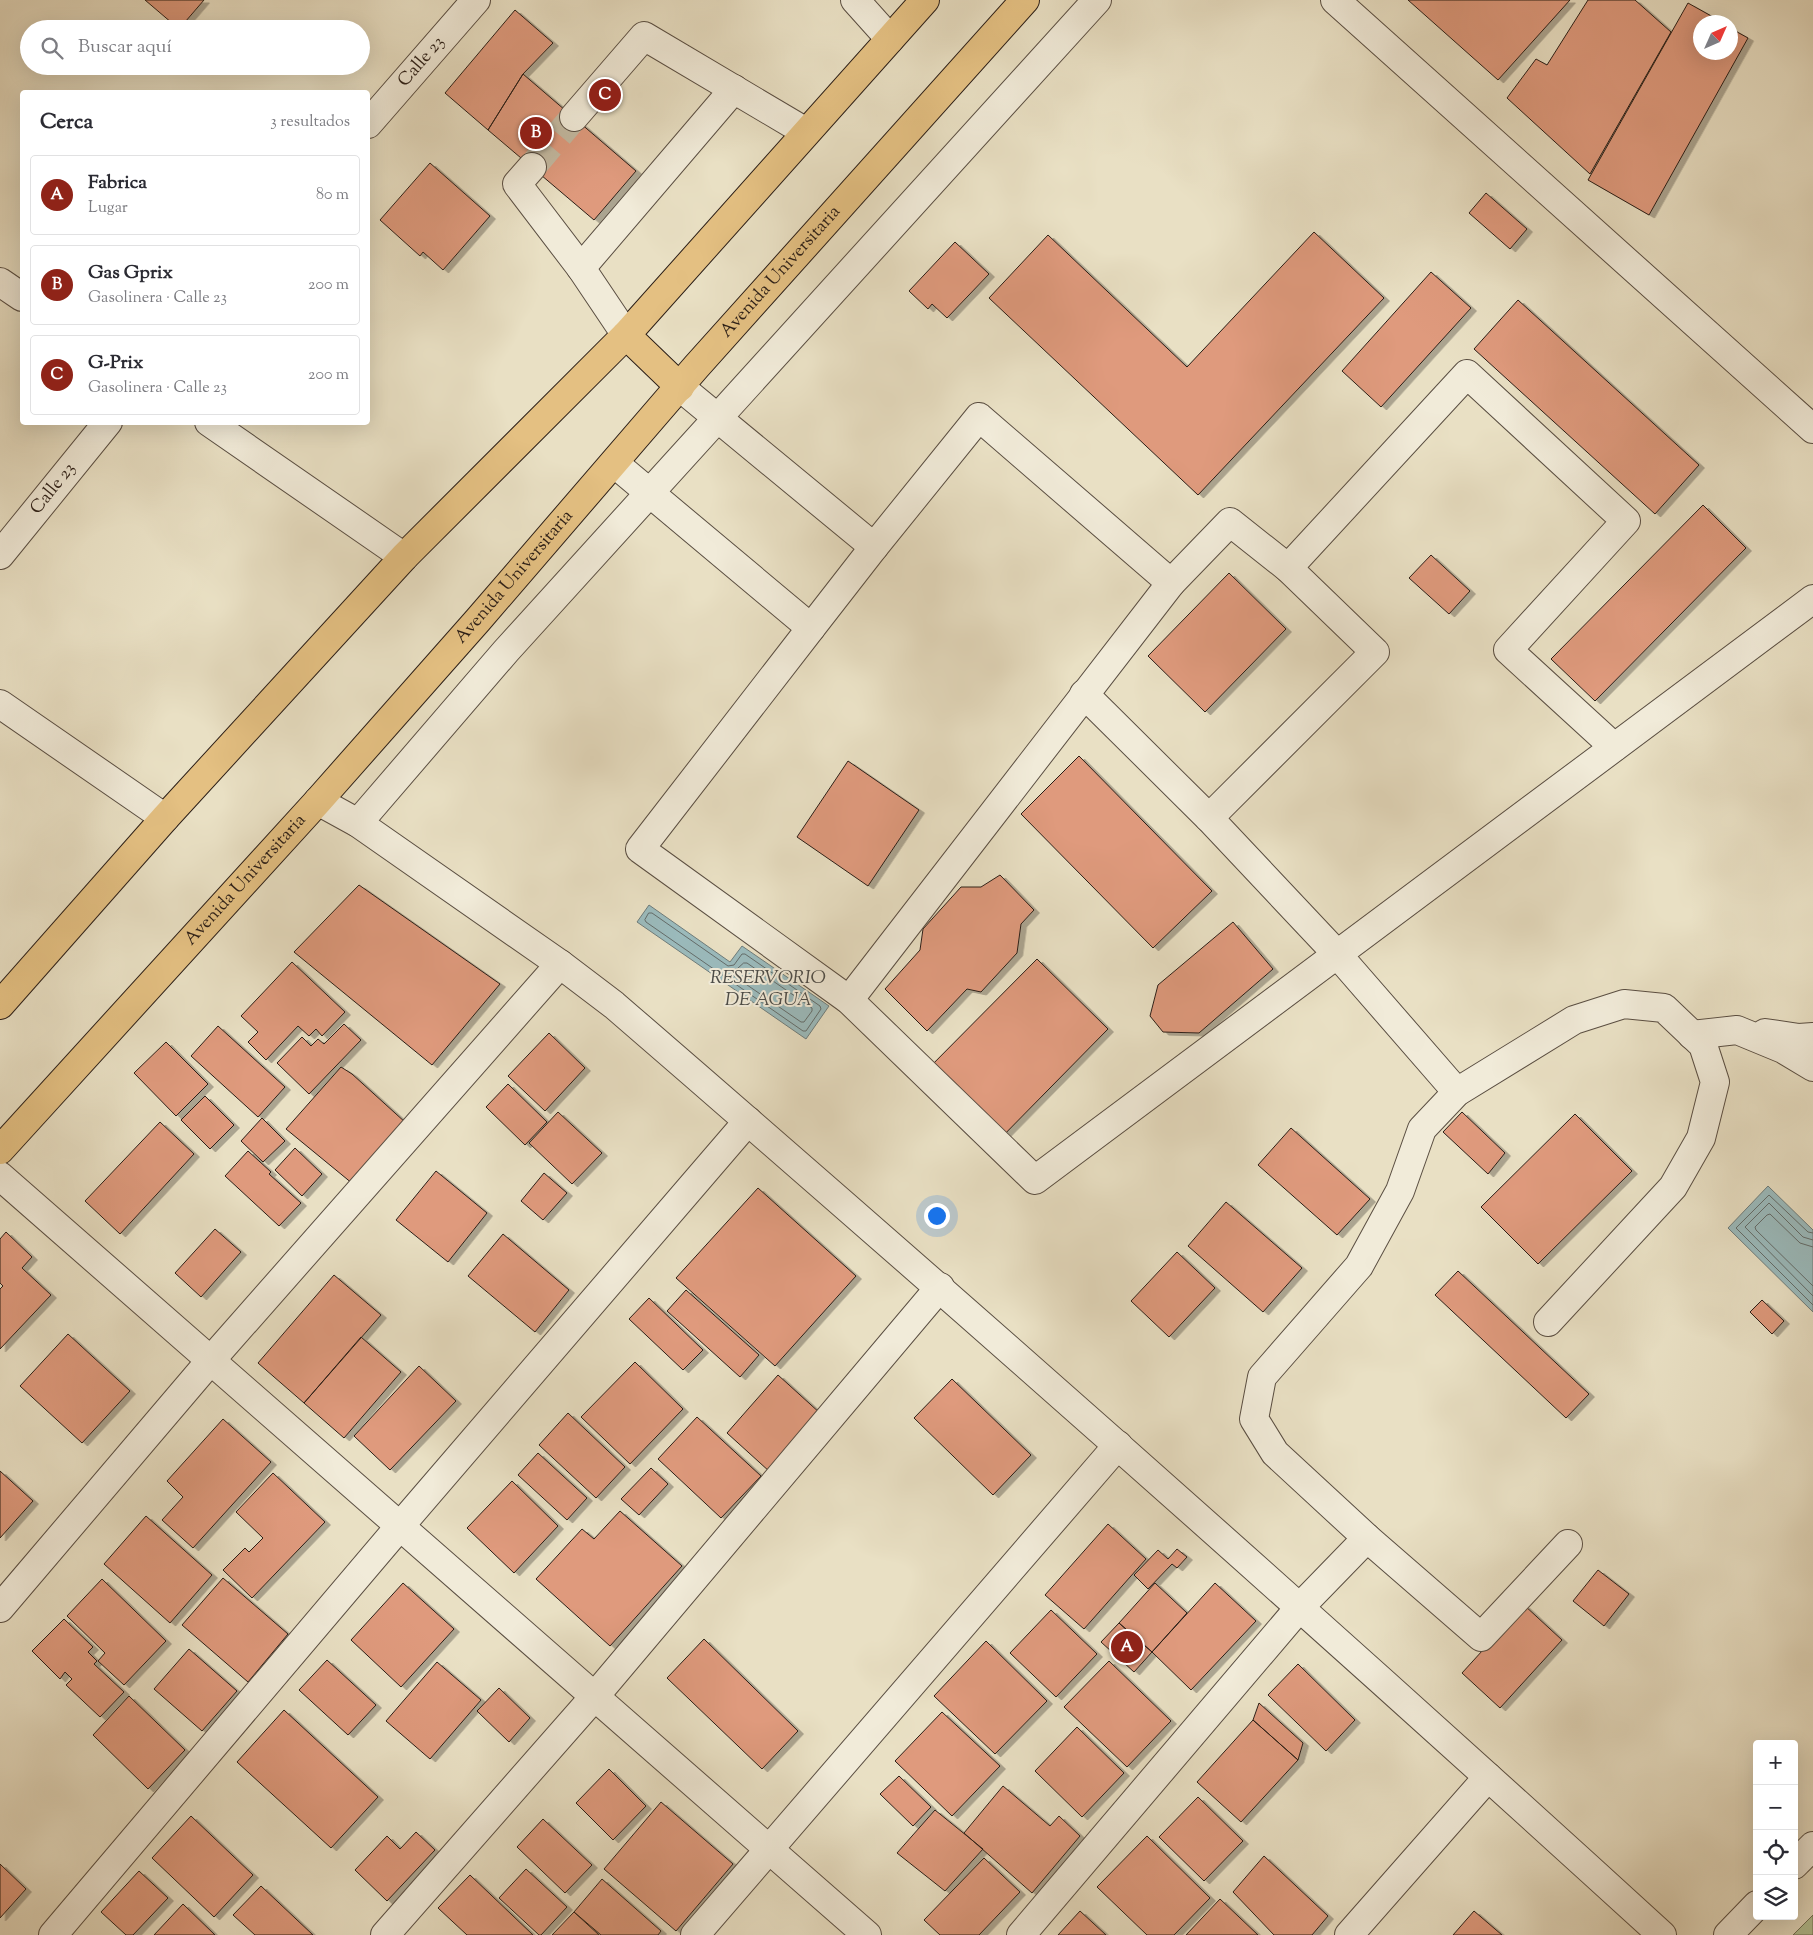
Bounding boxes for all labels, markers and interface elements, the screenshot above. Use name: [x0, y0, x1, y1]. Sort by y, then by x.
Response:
north arrow: [1693, 15, 1738, 60]
search box: [20, 20, 370, 75]
street label: Calle 23: [392, 31, 451, 93]
icon: search: [38, 34, 66, 62]
text: Buscar aquí: [78, 34, 172, 61]
pin: C: [589, 76, 621, 114]
text: Cerca: [40, 108, 93, 138]
text: 3 resultados: [270, 111, 350, 134]
pin: B: [520, 114, 552, 152]
text: Fabrica: [88, 170, 147, 197]
text: A: [51, 184, 64, 207]
text: 80 m: [316, 184, 349, 207]
text: Lugar: [88, 197, 128, 220]
street label: Avenida Universitaria: [715, 200, 847, 344]
text: Gas Gprix: [88, 260, 173, 287]
text: B: [52, 274, 62, 297]
text: 200 m: [308, 274, 349, 297]
text: Gasolinera · Calle 23: [88, 287, 227, 310]
text: G-Prix: [88, 350, 143, 377]
text: C: [51, 364, 63, 387]
text: 200 m: [308, 364, 349, 387]
text: Gasolinera · Calle 23: [88, 377, 227, 400]
street label: Calle 23: [24, 457, 83, 521]
street label: Avenida Universitaria: [449, 505, 580, 650]
street label: Avenida Universitaria: [179, 809, 313, 952]
water label: RESERVORIO DE AGUA: [710, 965, 826, 1014]
your location: [924, 1203, 950, 1229]
pin: A: [1111, 1628, 1143, 1666]
map controls: [1753, 1740, 1798, 1920]
button: +: [1753, 1740, 1798, 1785]
button: −: [1753, 1785, 1798, 1830]
button: locate: [1753, 1830, 1798, 1875]
button: layers: [1753, 1875, 1798, 1920]

